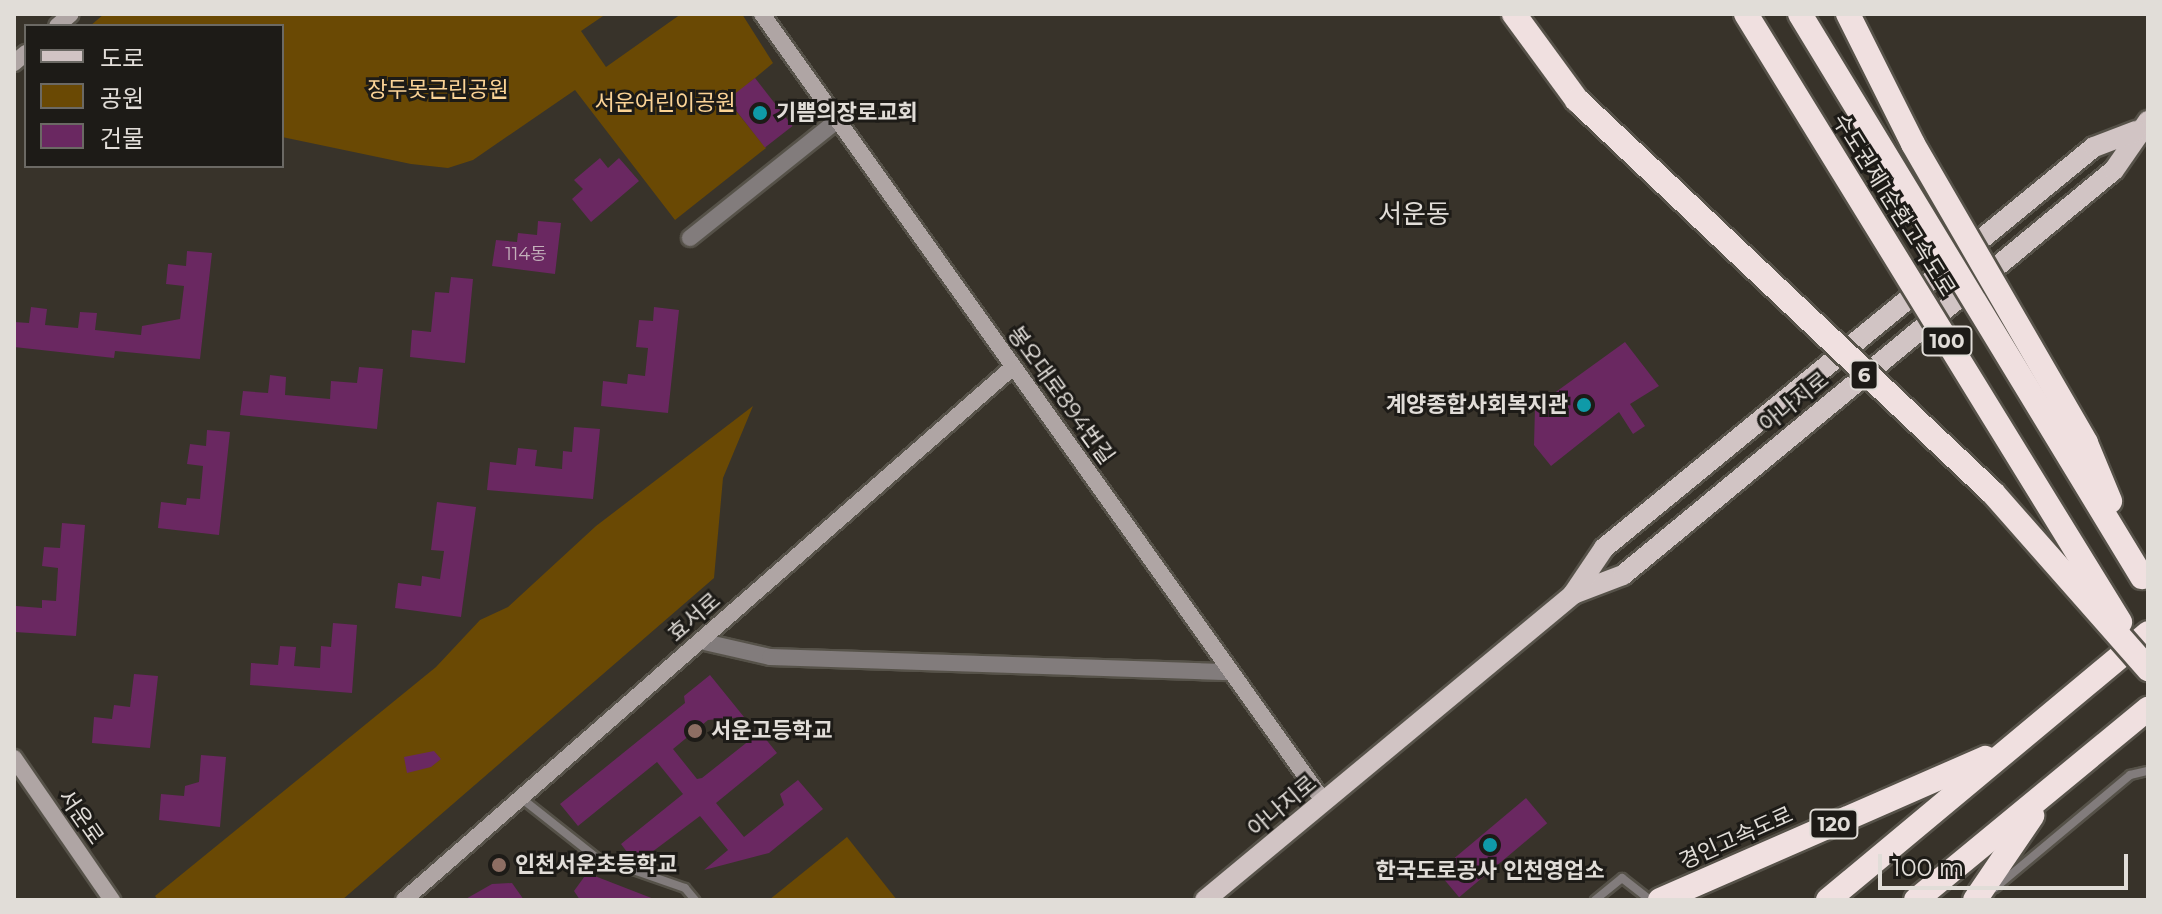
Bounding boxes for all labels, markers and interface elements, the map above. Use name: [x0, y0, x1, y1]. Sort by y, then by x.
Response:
legend: [24, 24, 284, 168]
text: 도로: [100, 44, 144, 73]
park label: 장두못근린공원: [367, 77, 509, 103]
text: 공원: [100, 84, 144, 113]
park label: 서운어린이공원: [594, 90, 736, 116]
place label: 기쁨의장로교회: [776, 100, 918, 126]
marker: 기쁨의장로교회: [751, 104, 769, 122]
street label: 수도권제1순환고속도로: [1827, 109, 1961, 301]
text: 건물: [100, 124, 144, 153]
district label: 서운동: [1378, 199, 1450, 231]
house number: 114동: [505, 243, 547, 265]
street label: 봉오대로894번길: [1002, 321, 1120, 469]
road number: 100: [1921, 325, 1973, 357]
road number: 6: [1848, 359, 1880, 391]
street label: 아나지로: [1754, 366, 1834, 438]
place label: 계양종합사회복지관: [1386, 392, 1568, 418]
marker: 계양종합사회복지관: [1575, 396, 1593, 414]
street label: 효서로: [662, 587, 726, 647]
place label: 서운고등학교: [711, 718, 832, 744]
marker: 서운고등학교: [686, 722, 704, 740]
street label: 아나지로: [1243, 770, 1321, 842]
street label: 서운로: [53, 785, 109, 849]
street label: 경인고속도로: [1675, 801, 1797, 875]
road number: 120: [1808, 808, 1860, 840]
marker: 한국도로공사 인천영업소: [1481, 836, 1499, 854]
scale bar: [1882, 838, 2132, 888]
place label: 인천서운초등학교: [515, 852, 677, 878]
text: 100 m: [1892, 853, 1964, 882]
marker: 인천서운초등학교: [490, 856, 508, 874]
place label: 한국도로공사 인천영업소: [1376, 858, 1604, 884]

